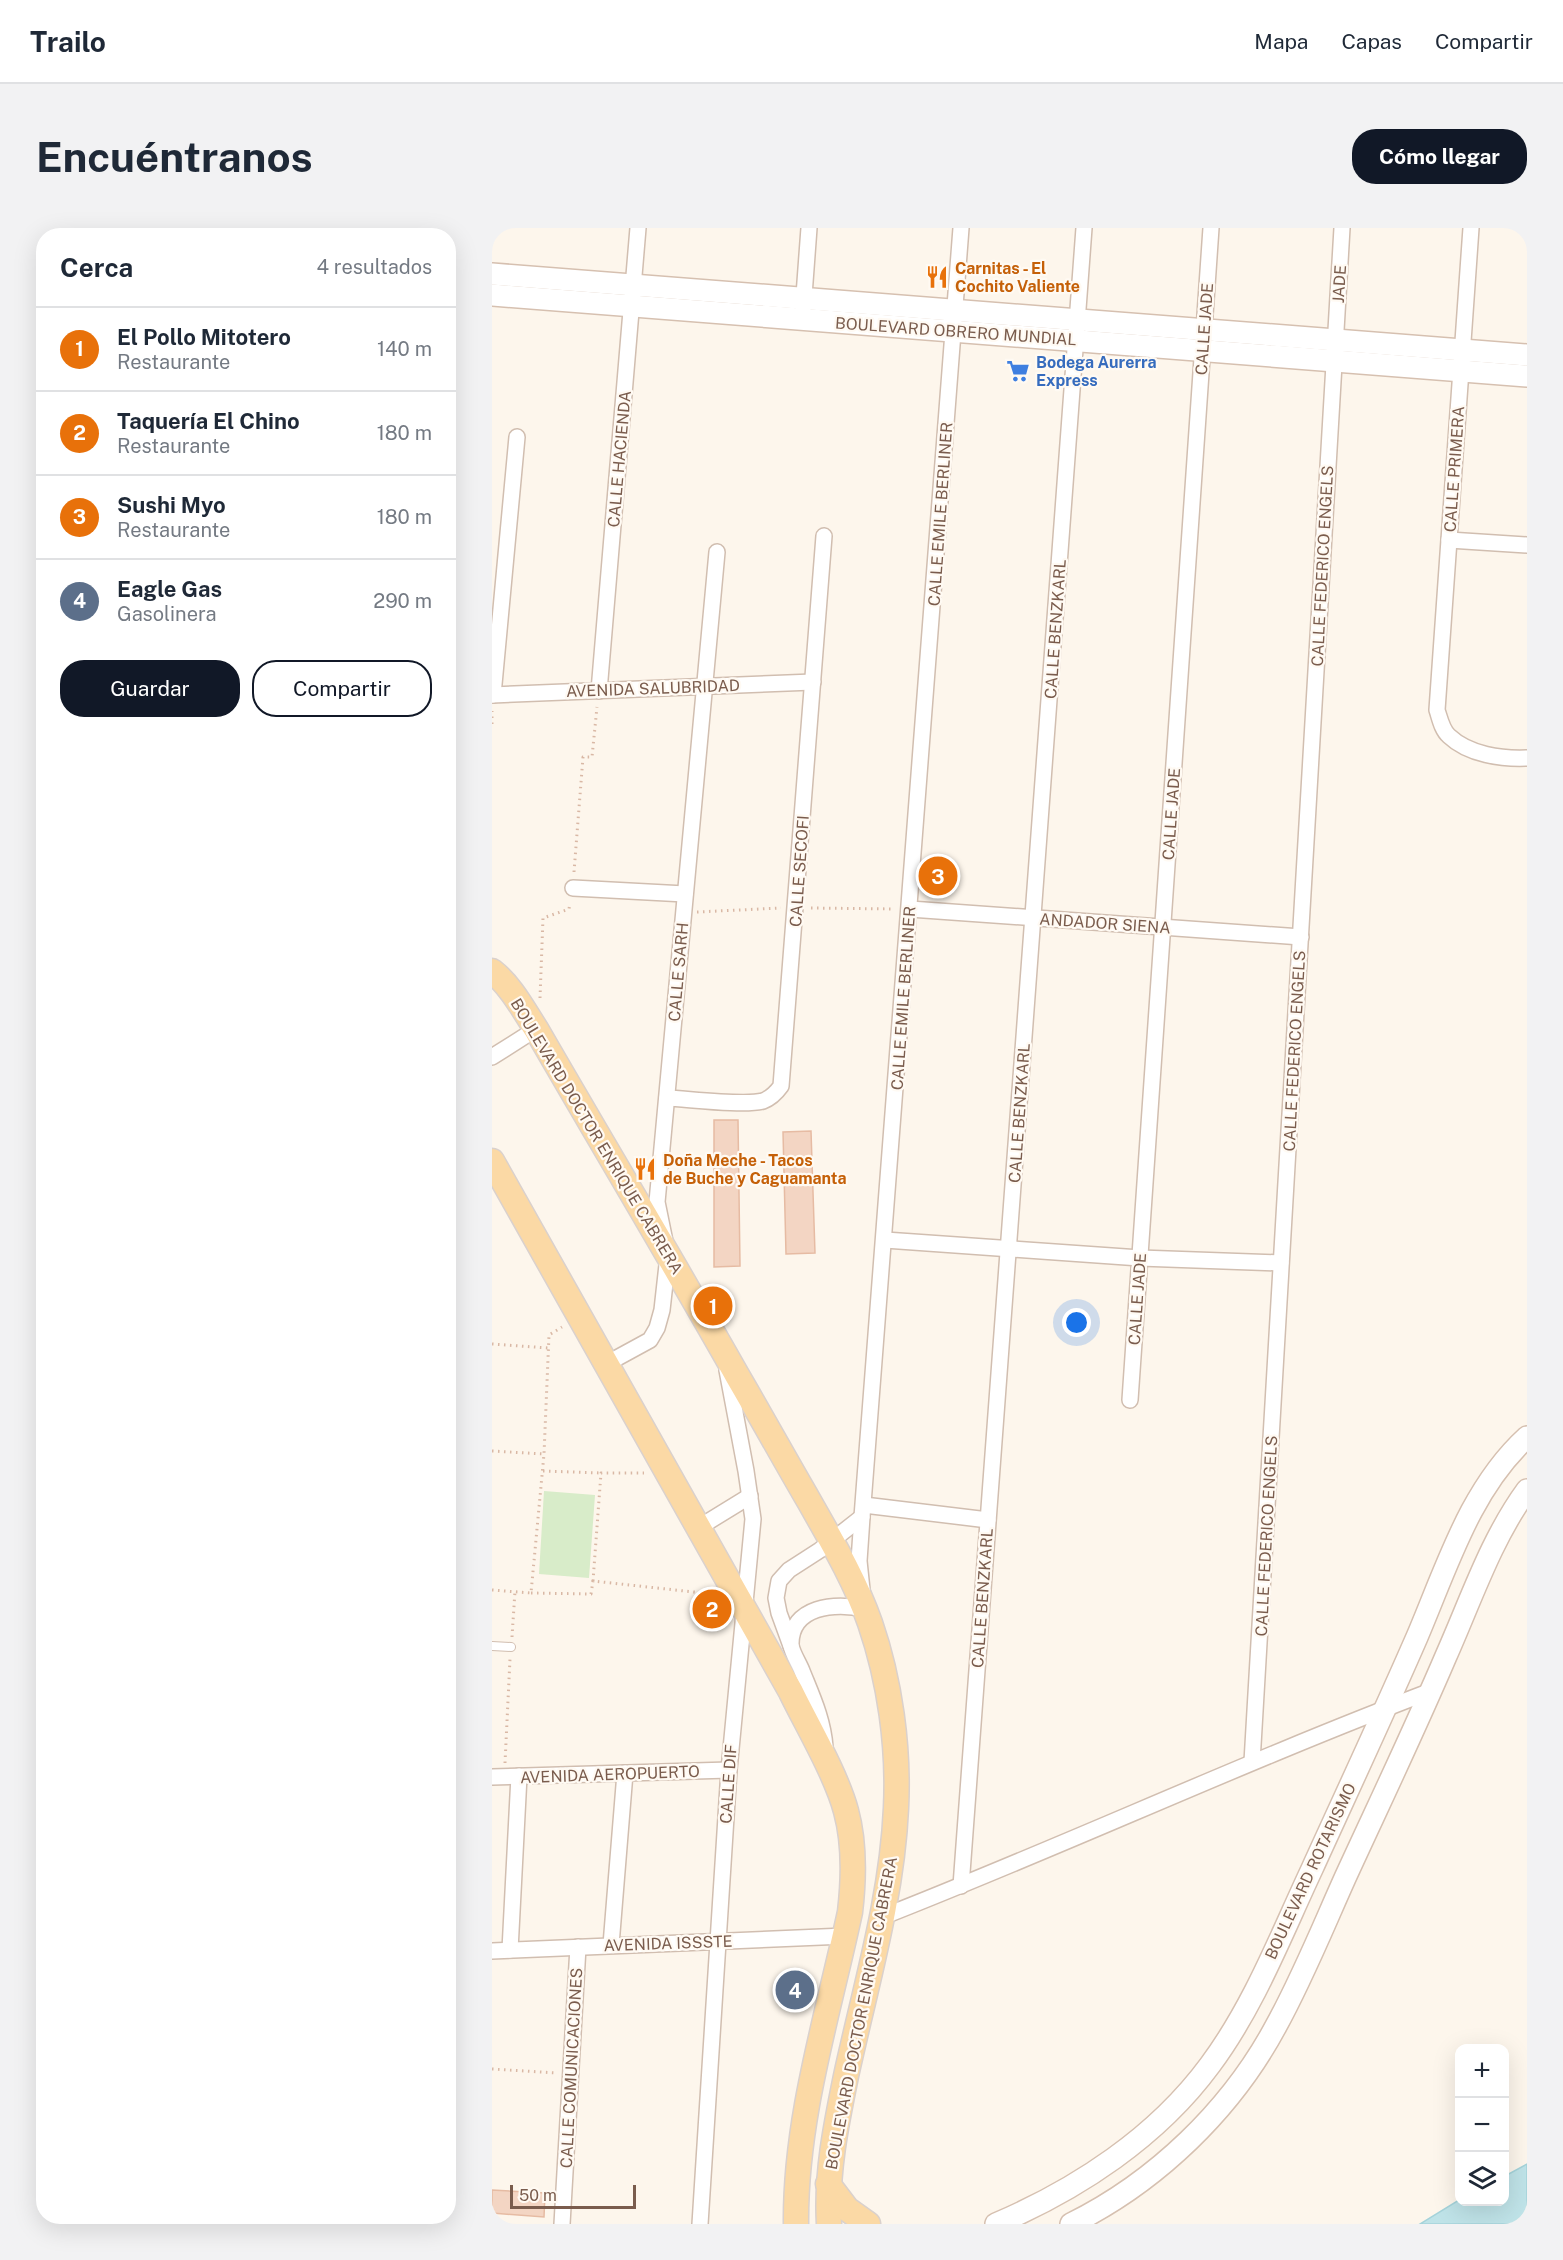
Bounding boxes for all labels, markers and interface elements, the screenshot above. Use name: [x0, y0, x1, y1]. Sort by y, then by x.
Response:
text: Trailo: [30, 25, 106, 58]
text: Mapa: [1254, 29, 1308, 54]
text: Capas: [1341, 29, 1402, 54]
text: Compartir: [1435, 29, 1533, 54]
button: Cómo llegar: [1352, 129, 1527, 184]
text: Encuéntranos: [36, 132, 313, 181]
text: Cerca: [60, 252, 133, 283]
text: 4 resultados: [316, 255, 432, 279]
place label: Carnitas - El Cochito Valiente: [955, 259, 1080, 296]
restaurant icon: Carnitas - El Cochito Valiente: [924, 264, 950, 290]
street label: JADE: [1329, 264, 1350, 304]
street label: CALLE JADE: [1192, 282, 1217, 376]
street label: BOULEVARD OBRERO MUNDIAL: [835, 314, 1077, 349]
text: El Pollo Mitotero: [117, 324, 291, 350]
text: 1: [75, 337, 84, 361]
text: 140 m: [377, 337, 432, 361]
text: Restaurante: [117, 350, 230, 374]
place label: Bodega Aurerra Express: [1036, 353, 1156, 390]
supermarket icon: Bodega Aurerra Express: [1005, 358, 1031, 384]
street label: CALLE HACIENDA: [604, 390, 635, 528]
street label: CALLE PRIMERA: [1441, 405, 1468, 533]
text: Taquería El Chino: [117, 408, 300, 434]
text: 2: [73, 421, 86, 445]
text: 180 m: [377, 421, 432, 445]
street label: CALLE EMILE BERLINER: [925, 421, 956, 607]
text: Restaurante: [117, 434, 230, 458]
street label: CALLE FEDERICO ENGELS: [1308, 465, 1337, 667]
text: Sushi Myo: [117, 492, 226, 518]
text: 3: [73, 505, 86, 529]
text: 180 m: [377, 505, 432, 529]
text: Restaurante: [117, 518, 230, 542]
street label: CALLE BENZKARL: [1041, 558, 1070, 700]
text: Eagle Gas: [117, 576, 222, 602]
text: 4: [73, 589, 86, 613]
text: 290 m: [373, 589, 432, 613]
text: Gasolinera: [117, 602, 216, 626]
button: Guardar: [60, 660, 240, 717]
button: Compartir: [252, 660, 432, 717]
street label: AVENIDA SALUBRIDAD: [566, 676, 740, 701]
street label: CALLE JADE: [1159, 767, 1184, 861]
street label: CALLE SECOFI: [786, 815, 813, 927]
pin: 3: [918, 854, 958, 898]
street label: CALLE EMILE BERLINER: [888, 905, 919, 1091]
street label: ANDADOR SIENA: [1039, 909, 1171, 938]
street label: CALLE SARH: [665, 922, 692, 1022]
street label: CALLE FEDERICO ENGELS: [1280, 950, 1309, 1152]
street label: BOULEVARD DOCTOR ENRIQUE CABRERA: [506, 995, 687, 1278]
street label: CALLE BENZKARL: [1005, 1042, 1034, 1184]
place label: Doña Meche - Tacos de Buche y Caguamanta: [663, 1151, 846, 1188]
restaurant icon: Doña Meche - Tacos de Buche y Caguamanta: [632, 1156, 658, 1182]
street label: CALLE JADE: [1125, 1252, 1150, 1346]
pin: 1: [694, 1284, 732, 1328]
your location: [1062, 1308, 1091, 1337]
street label: CALLE FEDERICO ENGELS: [1252, 1435, 1281, 1637]
street label: CALLE BENZKARL: [968, 1527, 997, 1669]
pin: 2: [692, 1586, 732, 1632]
street label: CALLE DIF: [716, 1744, 741, 1824]
street label: AVENIDA AEROPUERTO: [520, 1762, 700, 1787]
street label: BOULEVARD ROTARISMO: [1261, 1780, 1360, 1963]
street label: BOULEVARD DOCTOR ENRIQUE CABRERA: [822, 1855, 901, 2171]
street label: AVENIDA ISSSTE: [603, 1932, 733, 1955]
street label: CALLE COMUNICACIONES: [557, 1967, 586, 2169]
pin: 4: [776, 1968, 814, 2012]
map controls: [1455, 2044, 1509, 2206]
button: +: [1455, 2044, 1509, 2098]
button: −: [1455, 2098, 1509, 2152]
button: layers: [1455, 2152, 1509, 2206]
scale bar: [510, 2182, 636, 2210]
text: 50 m: [519, 2186, 557, 2205]

